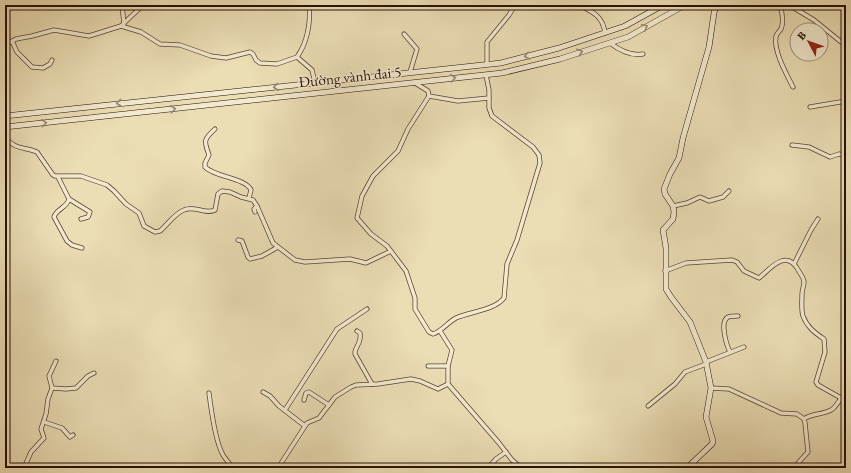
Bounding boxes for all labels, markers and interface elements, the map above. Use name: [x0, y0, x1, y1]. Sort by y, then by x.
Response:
north arrow: [789, 22, 829, 62]
one-way arrow: [641, 25, 648, 32]
text: B: [794, 28, 809, 43]
one-way arrow: [576, 48, 583, 57]
one-way arrow: [524, 51, 531, 60]
street label: Đường vành đai 5: [298, 62, 402, 91]
one-way arrow: [450, 74, 456, 83]
one-way arrow: [273, 82, 279, 91]
one-way arrow: [116, 99, 122, 108]
one-way arrow: [170, 104, 176, 113]
one-way arrow: [41, 118, 47, 127]

